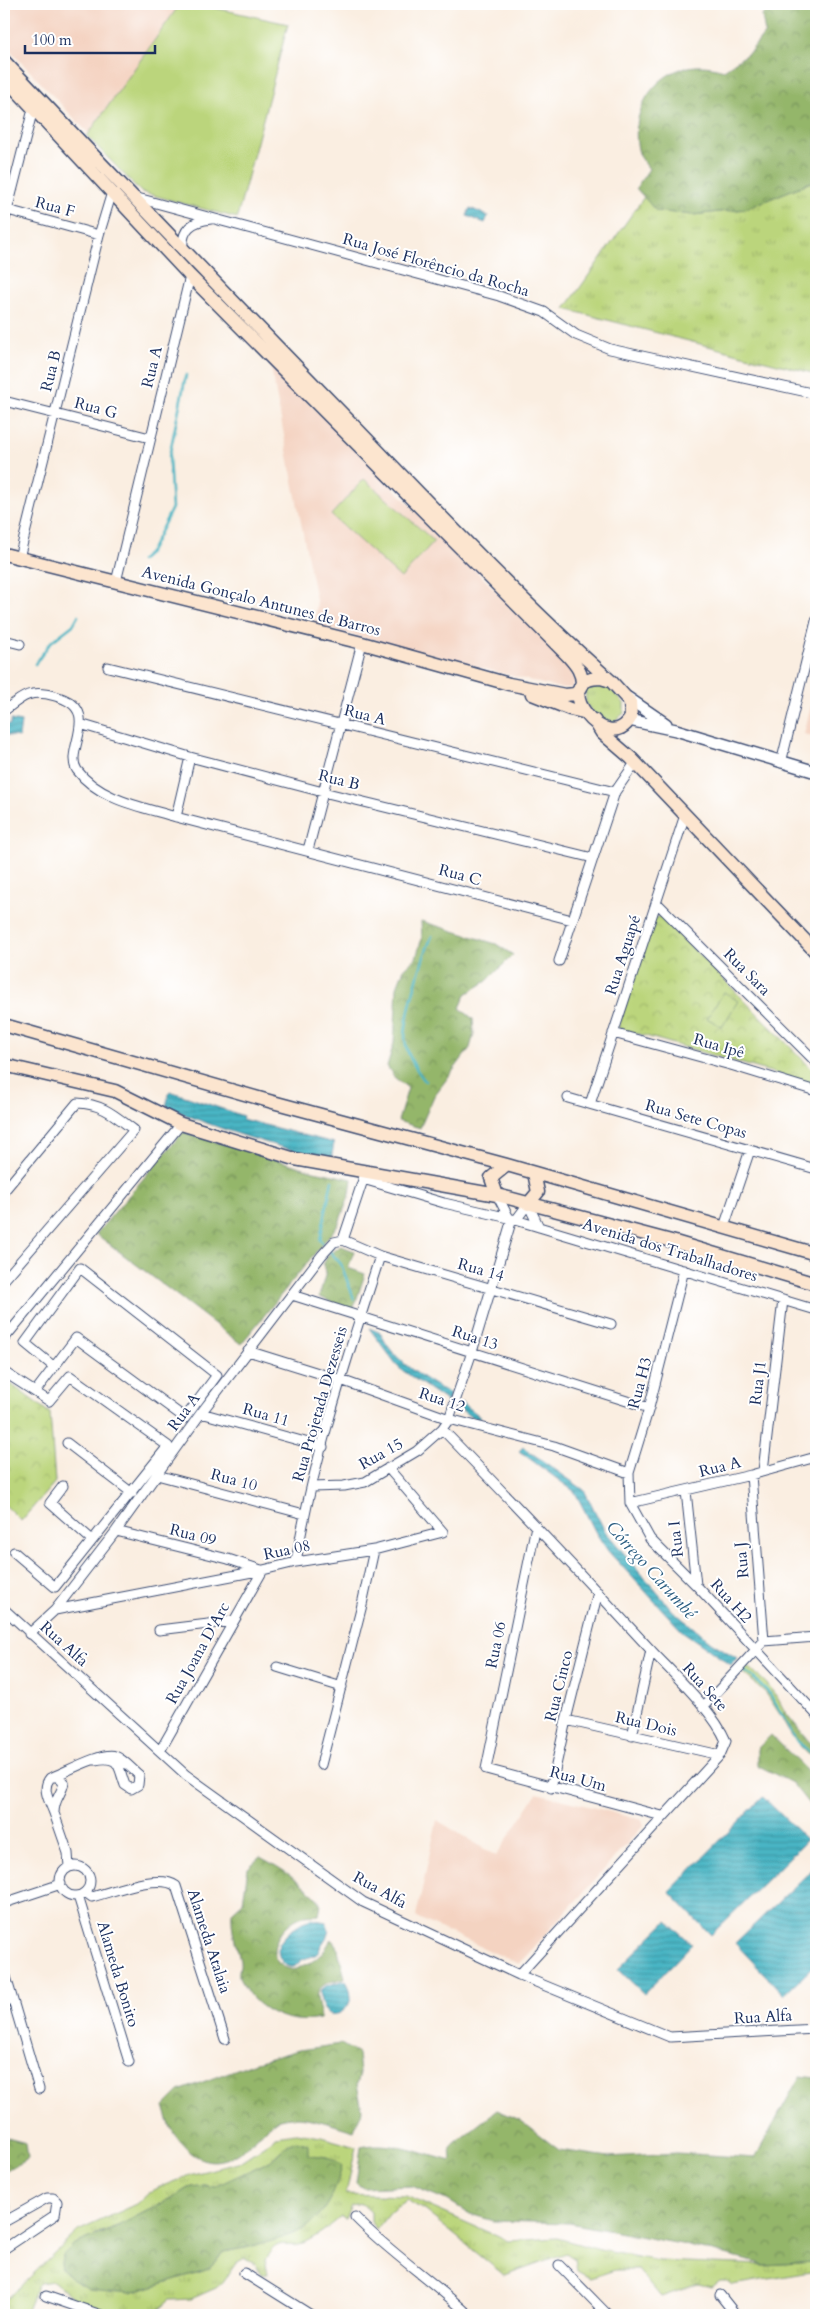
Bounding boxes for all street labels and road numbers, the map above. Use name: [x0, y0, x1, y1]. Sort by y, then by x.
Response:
street label: Rua F: [33, 191, 77, 223]
street label: Rua José Florêncio da Rocha: [340, 228, 532, 302]
street label: Rua A: [136, 343, 168, 390]
street label: Rua B: [35, 348, 67, 394]
street label: Rua G: [72, 392, 120, 424]
street label: Avenida Gonçalo Antunes de Barros: [139, 561, 383, 641]
street label: Rua A: [342, 699, 389, 731]
street label: Rua B: [316, 764, 362, 796]
street label: Rua C: [436, 859, 484, 891]
street label: Rua Aguapé: [600, 912, 646, 998]
street label: Rua Sara: [718, 943, 776, 1001]
street label: Rua Ipê: [691, 1028, 747, 1064]
street label: Rua Sete Copas: [643, 1094, 749, 1144]
street label: Avenida dos Trabalhadores: [580, 1213, 760, 1287]
street label: Rua 14: [455, 1253, 507, 1287]
street label: Rua 13: [449, 1320, 501, 1356]
street label: Rua Projetada Dezesseis: [287, 1324, 353, 1484]
street label: Rua H3: [623, 1355, 657, 1411]
street label: Rua J1: [744, 1359, 772, 1407]
street label: Rua 12: [416, 1382, 468, 1418]
street label: Rua A: [163, 1388, 206, 1436]
street label: Rua 11: [240, 1398, 292, 1432]
street label: Rua 15: [355, 1433, 407, 1475]
street label: Rua A: [697, 1451, 744, 1483]
street label: Rua 10: [208, 1463, 260, 1497]
street label: Rua 09: [167, 1519, 219, 1551]
street label: Rua I: [663, 1520, 689, 1558]
street label: Rua 08: [261, 1534, 313, 1566]
street label: Rua J: [729, 1541, 755, 1579]
street label: Rua H2: [705, 1574, 757, 1628]
street label: Rua Joana D'Arc: [161, 1598, 235, 1708]
street label: Rua Alfa: [35, 1616, 93, 1672]
street label: Rua 06: [480, 1619, 512, 1671]
street label: Rua Cinco: [540, 1648, 579, 1724]
street label: Rua Sete: [677, 1658, 733, 1716]
street label: Rua Dois: [613, 1706, 679, 1742]
street label: Rua Um: [547, 1761, 609, 1797]
street label: Rua Alfa: [349, 1866, 411, 1914]
street label: Alameda Atalaia: [182, 1886, 236, 1996]
street label: Alameda Bonito: [91, 1918, 145, 2030]
street label: Rua Alfa: [733, 2004, 793, 2030]

